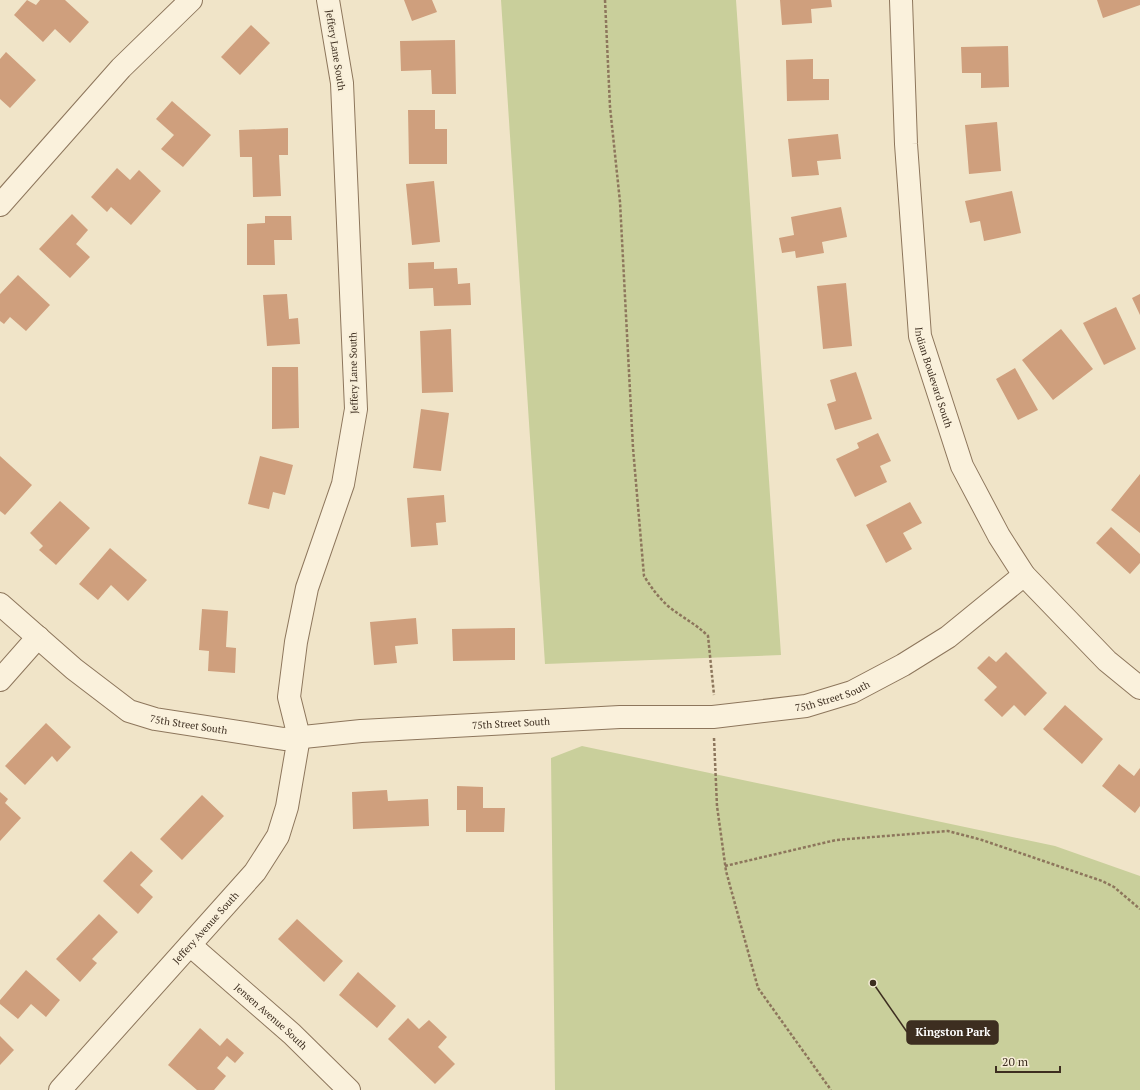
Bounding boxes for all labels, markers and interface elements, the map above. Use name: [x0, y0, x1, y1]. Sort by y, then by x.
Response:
street label: Jeffery Lane South: [323, 9, 348, 92]
street label: Indian Boulevard South: [912, 326, 955, 430]
street label: Jeffery Lane South: [346, 332, 361, 414]
street label: 75th Street South: [794, 678, 872, 714]
street label: 75th Street South: [148, 712, 228, 737]
street label: 75th Street South: [472, 715, 550, 732]
street label: Jeffery Avenue South: [170, 889, 242, 967]
street label: Jensen Avenue South: [232, 981, 310, 1053]
callout: Kingston Park: [907, 1021, 998, 1044]
text: Kingston Park: [916, 1025, 991, 1039]
scale bar: [996, 1048, 1060, 1074]
text: 20 m: [1002, 1054, 1029, 1069]

